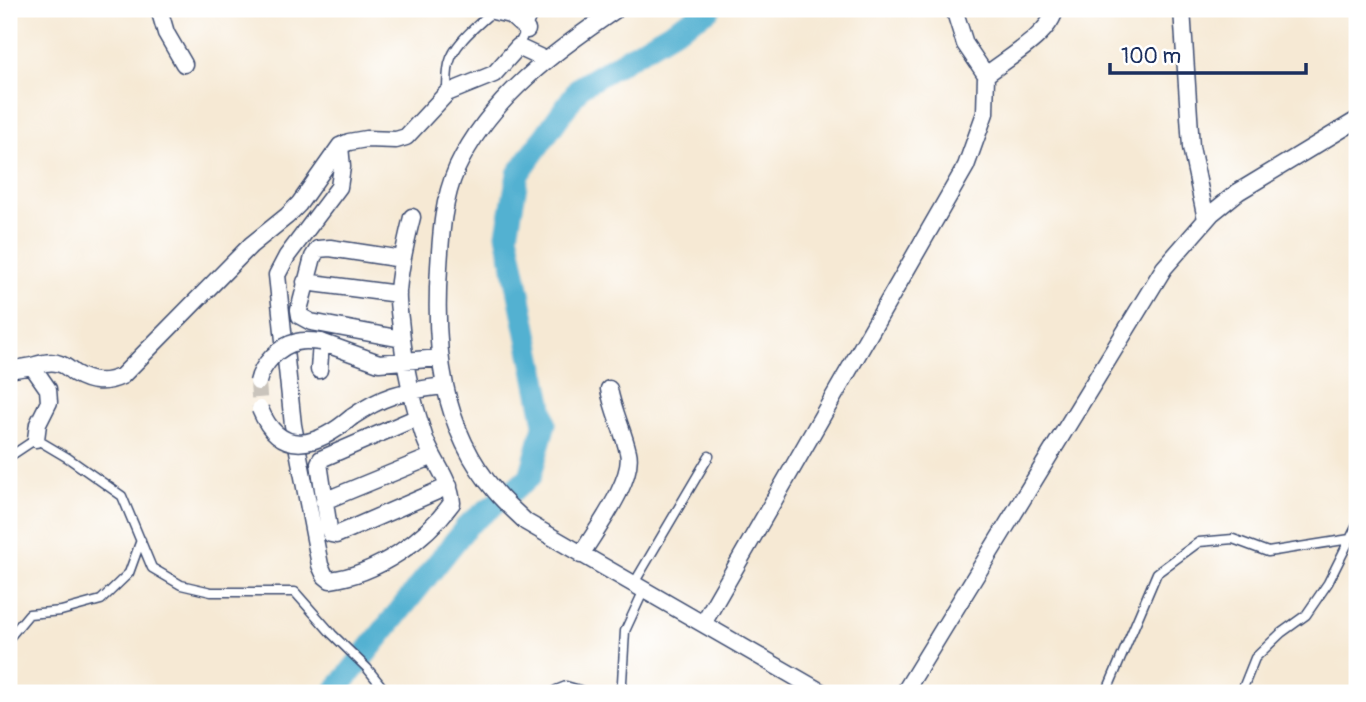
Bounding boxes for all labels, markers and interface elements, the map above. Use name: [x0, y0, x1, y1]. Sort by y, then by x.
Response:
scale bar: [1110, 32, 1306, 76]
text: 100 m: [1121, 43, 1181, 70]

